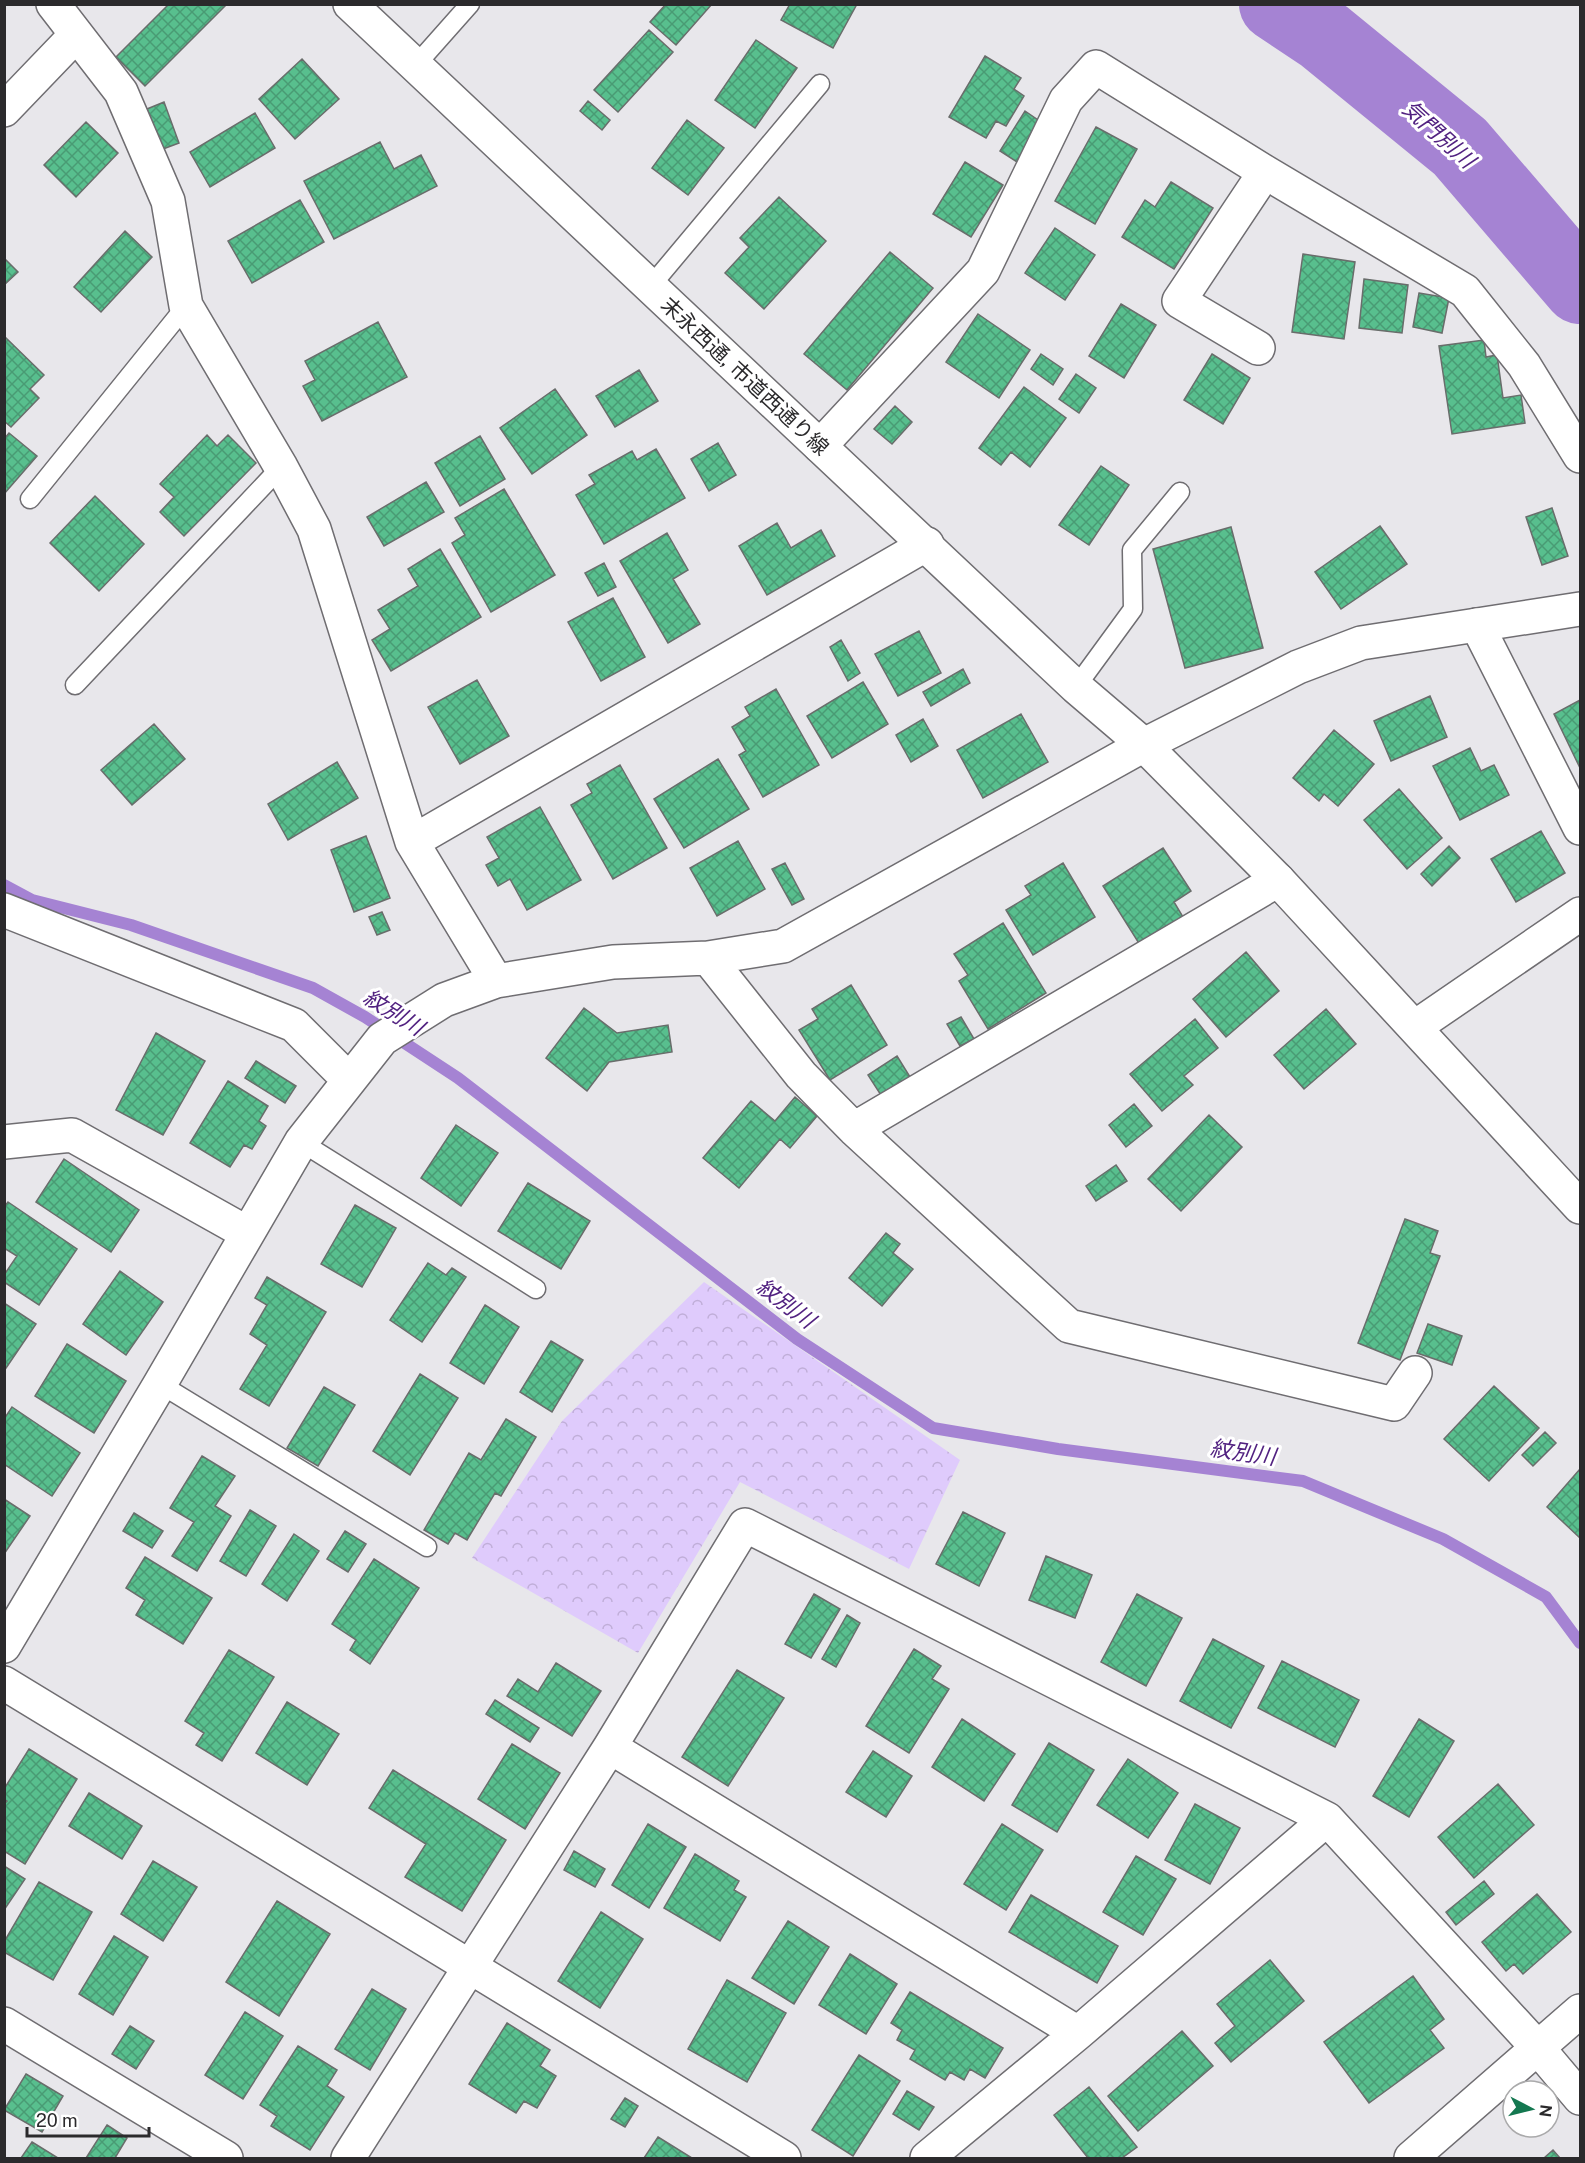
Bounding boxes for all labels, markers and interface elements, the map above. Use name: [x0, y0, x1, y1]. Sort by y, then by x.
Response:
water label: 気門別川: [1398, 95, 1482, 174]
street label: 末永西通, 市道西通り線: [656, 292, 834, 460]
water label: 紋別川: [359, 983, 431, 1042]
water label: 紋別川: [752, 1273, 822, 1334]
water label: 紋別川: [1209, 1435, 1279, 1470]
north arrow: [1501, 2079, 1561, 2139]
scale bar: [27, 2100, 148, 2138]
text: N: [1535, 2103, 1556, 2118]
text: 20 m: [36, 2110, 78, 2131]

